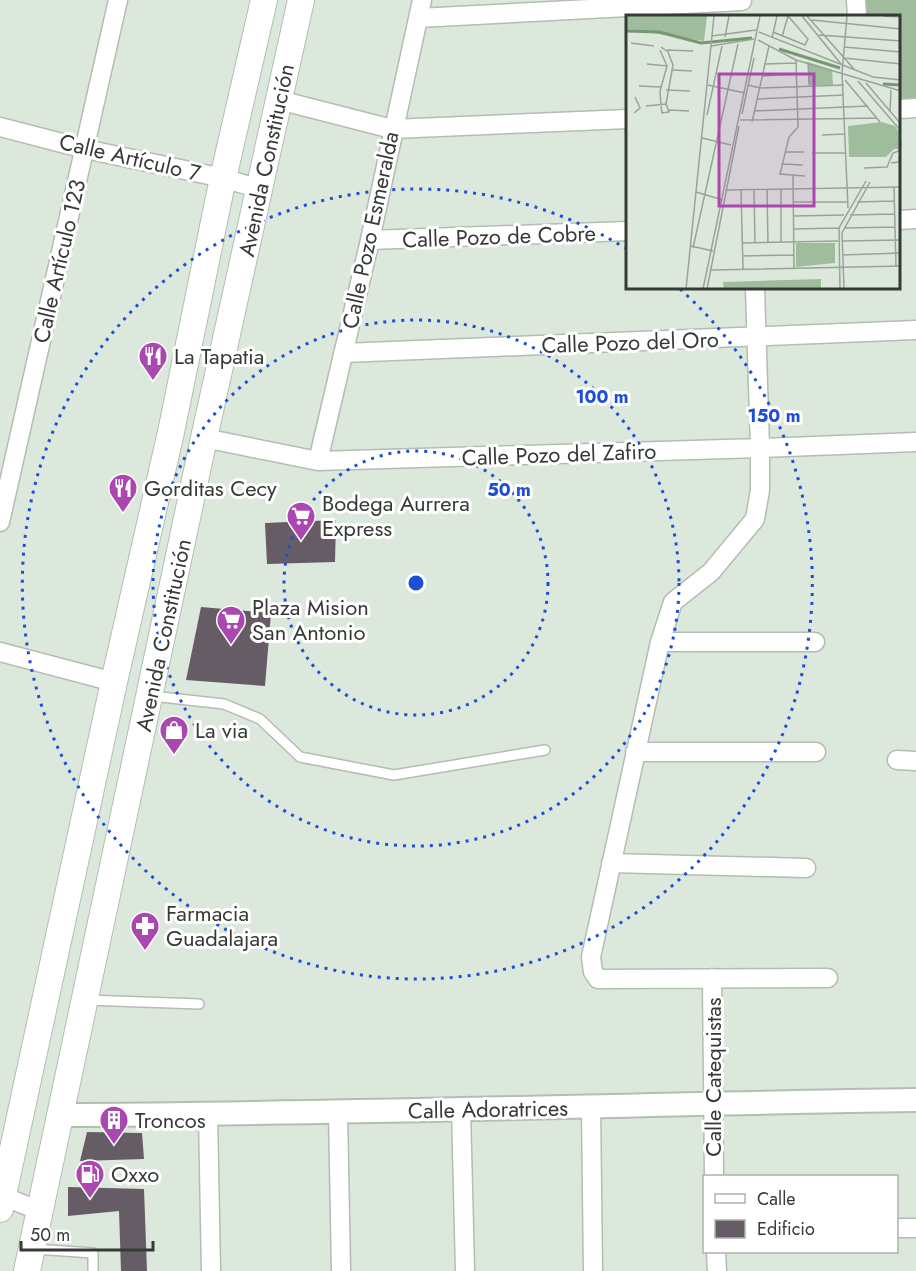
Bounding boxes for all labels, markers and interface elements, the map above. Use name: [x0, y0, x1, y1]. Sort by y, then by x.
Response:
inset map: [626, 15, 901, 290]
street label: Avenida Constitución: [230, 61, 302, 259]
street label: Calle Artículo 7: [56, 125, 204, 189]
street label: Calle Pozo Esmeralda: [333, 128, 407, 332]
street label: Calle Artículo 123: [25, 176, 93, 346]
street label: Calle Pozo de Cobre: [402, 217, 596, 255]
street label: Calle Pozo del Oro: [541, 323, 719, 361]
restaurant icon: La Tapatia: [137, 340, 169, 382]
place label: La Tapatia: [174, 340, 264, 372]
text: 100 m: [575, 384, 629, 410]
text: 150 m: [748, 403, 800, 429]
street label: Calle Pozo del Zafiro: [461, 435, 657, 473]
restaurant icon: Gorditas Cecy: [107, 472, 139, 514]
place label: Gorditas Cecy: [144, 472, 277, 504]
text: 50 m: [487, 477, 531, 503]
place label: Bodega Aurrera Express: [322, 487, 470, 544]
supermarket icon: Bodega Aurrera Express: [285, 500, 317, 542]
street label: Avenida Constitución: [127, 536, 199, 734]
centre of rings: [406, 573, 426, 593]
place label: Plaza Mision San Antonio: [252, 591, 369, 648]
supermarket icon: Plaza Mision San Antonio: [215, 604, 247, 646]
shop icon: La via: [158, 714, 190, 756]
place label: La via: [195, 714, 248, 746]
place label: Farmacia Guadalajara: [166, 897, 278, 954]
pharmacy icon: Farmacia Guadalajara: [129, 910, 161, 952]
street label: Calle Catequistas: [697, 997, 729, 1157]
street label: Calle Adoratrices: [408, 1092, 568, 1126]
building icon: Troncos: [98, 1104, 130, 1146]
place label: Troncos: [135, 1104, 206, 1136]
fuel station icon: Oxxo: [74, 1158, 106, 1200]
place label: Oxxo: [111, 1158, 159, 1190]
legend: [703, 1175, 898, 1253]
text: Calle: [757, 1186, 796, 1212]
scale bar: [21, 1214, 153, 1252]
text: Edificio: [757, 1216, 815, 1242]
text: 50 m: [30, 1222, 70, 1248]

